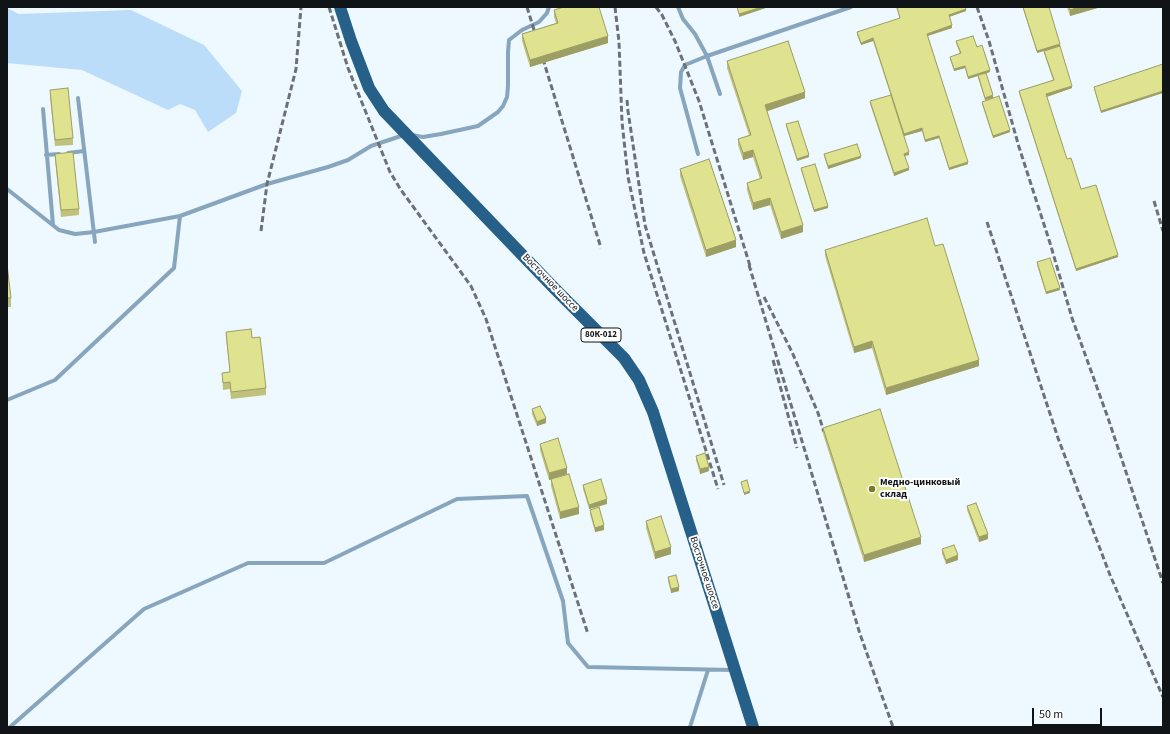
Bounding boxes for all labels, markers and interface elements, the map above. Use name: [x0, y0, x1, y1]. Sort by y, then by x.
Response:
street label: Восточное шоссе: [520, 252, 580, 314]
road number: 80К-012: [581, 328, 621, 342]
place label: Медно-цинковый склад: [880, 477, 960, 500]
marker: Медно-цинковый склад: [867, 484, 877, 494]
street label: Восточное шоссе: [687, 535, 721, 611]
scale bar: [1034, 700, 1104, 726]
text: 50 m: [1039, 706, 1063, 723]

